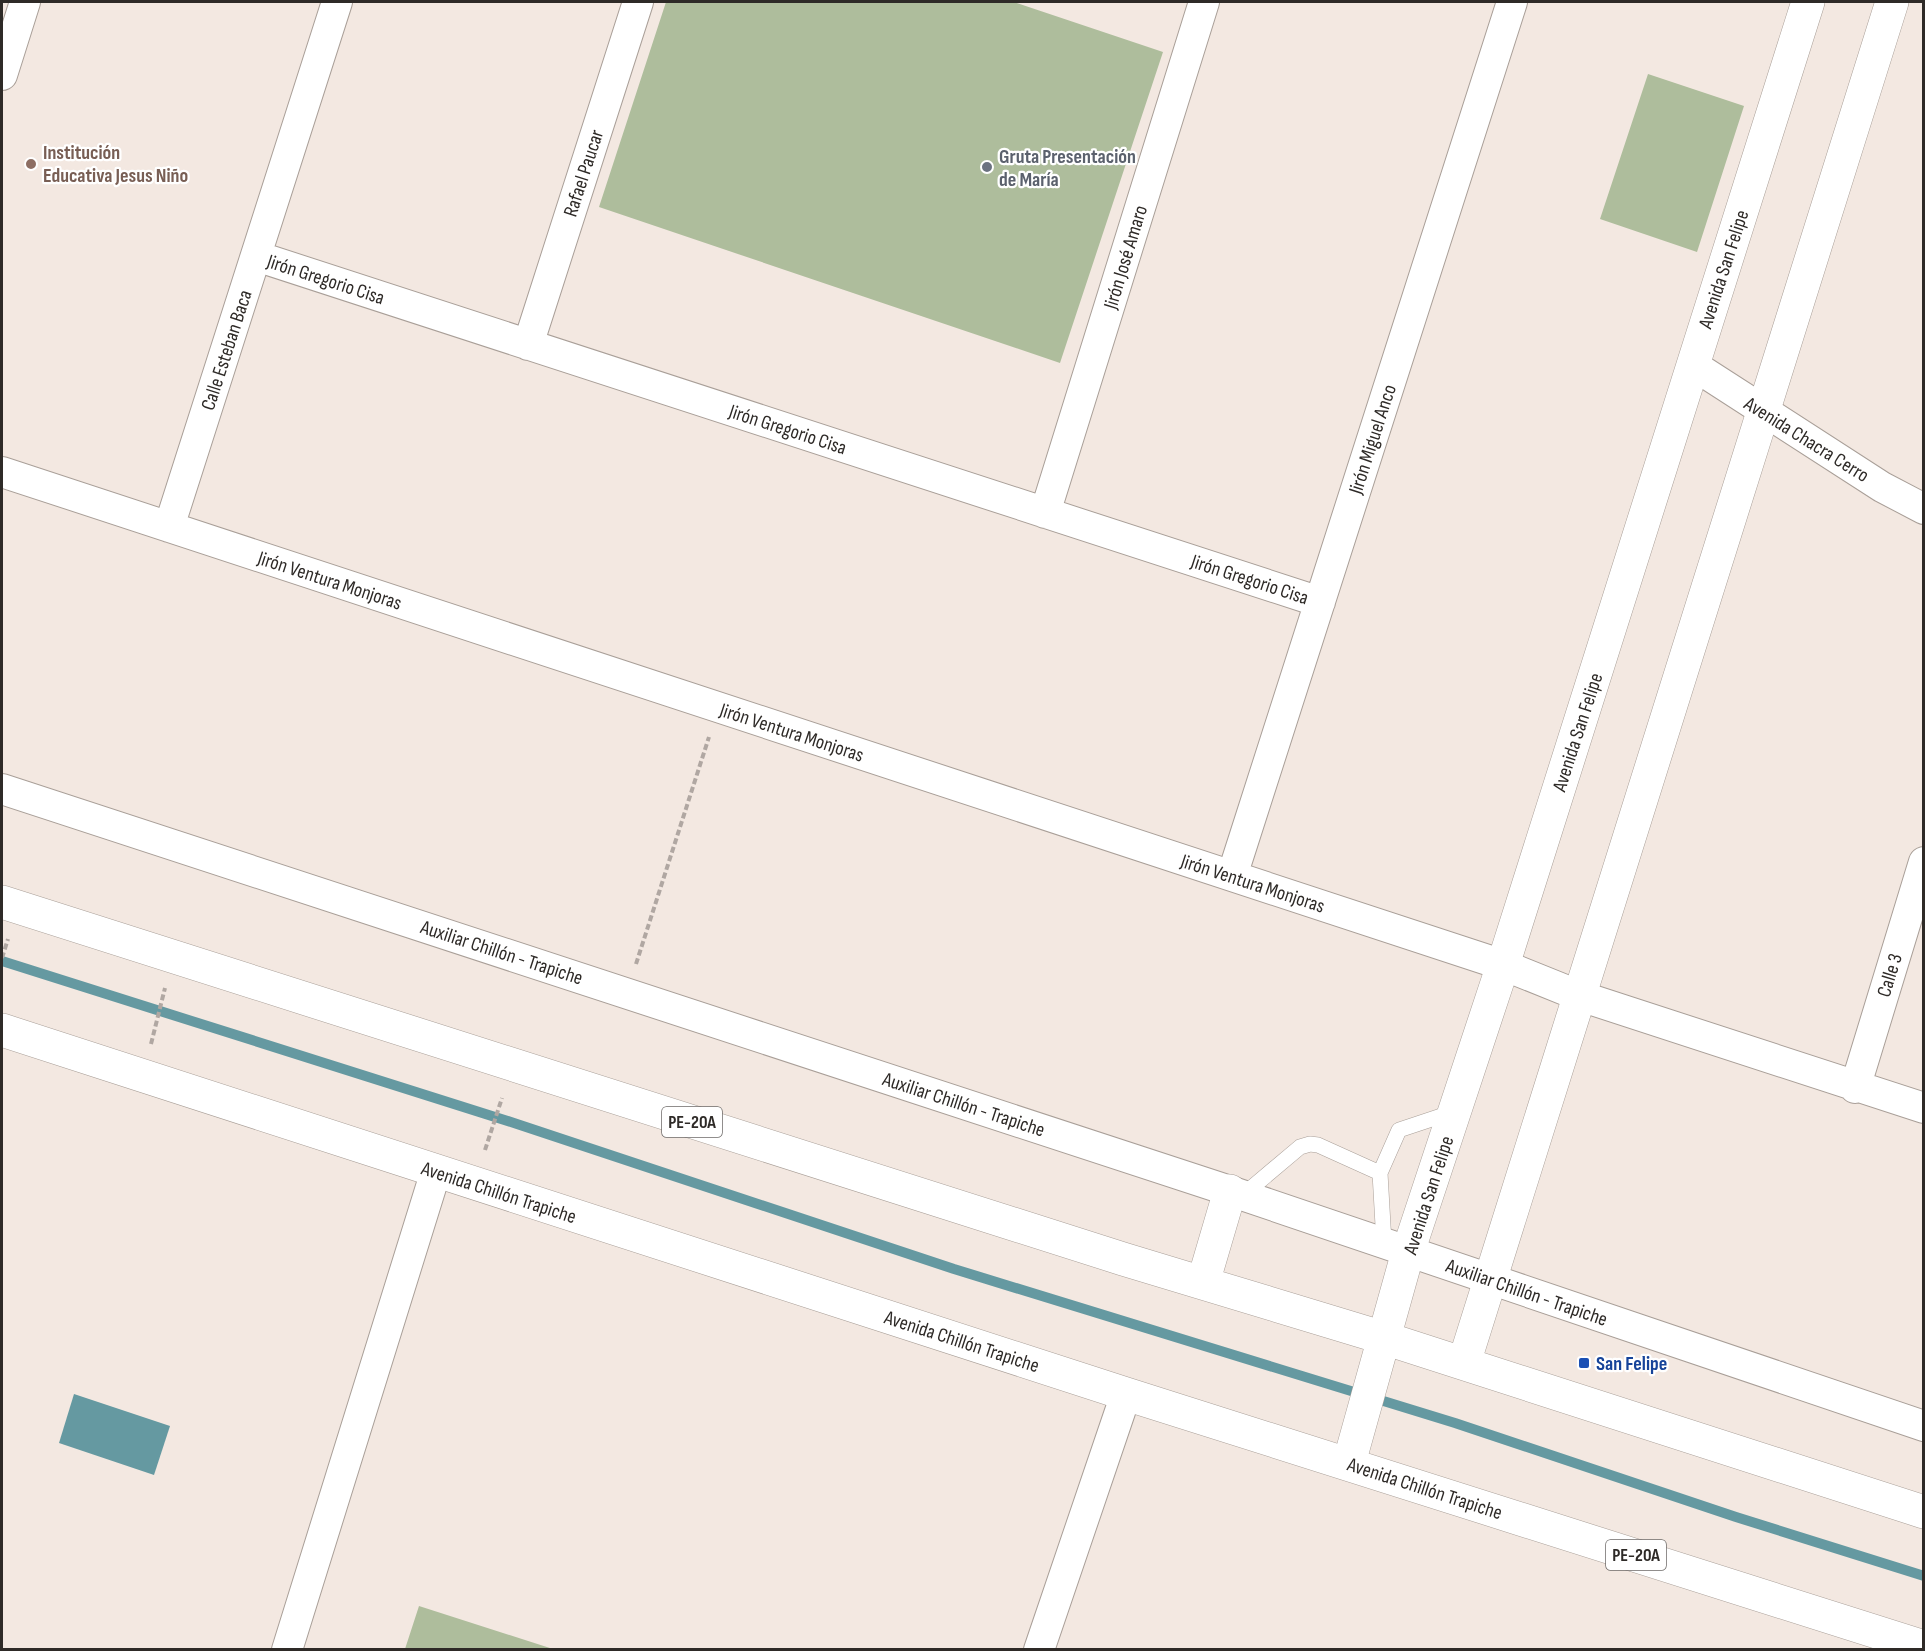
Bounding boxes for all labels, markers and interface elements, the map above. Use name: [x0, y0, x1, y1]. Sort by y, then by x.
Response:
street label: Rafael Paucar: [559, 126, 609, 220]
place label: Institución Educativa Jesus Niño: [43, 141, 188, 188]
place label: Gruta Presentación de María: [999, 145, 1136, 192]
marker: Institución Educativa Jesus Niño: [24, 157, 38, 171]
marker: Gruta Presentación de María: [980, 160, 994, 174]
street label: Jirón José Amaro: [1099, 202, 1153, 313]
street label: Avenida San Felipe: [1693, 207, 1754, 332]
street label: Jirón Gregorio Cisa: [263, 249, 387, 310]
street label: Calle Esteban Baca: [196, 287, 258, 413]
street label: Jirón Miguel Anco: [1344, 381, 1402, 498]
street label: Avenida Chacra Cerro: [1739, 391, 1873, 488]
street label: Jirón Gregorio Cisa: [725, 399, 849, 460]
street label: Jirón Ventura Monjoras: [254, 546, 405, 616]
street label: Jirón Gregorio Cisa: [1187, 549, 1311, 610]
street label: Avenida San Felipe: [1547, 670, 1608, 795]
street label: Jirón Ventura Monjoras: [716, 698, 867, 768]
street label: Jirón Ventura Monjoras: [1177, 849, 1328, 919]
street label: Auxiliar Chillón - Trapiche: [417, 915, 586, 990]
street label: Calle 3: [1872, 951, 1908, 1000]
street label: Auxiliar Chillón - Trapiche: [879, 1067, 1048, 1142]
road number: PE-20A: [662, 1107, 722, 1137]
street label: Avenida San Felipe: [1398, 1133, 1459, 1258]
street label: Avenida Chillón Trapiche: [417, 1156, 579, 1229]
street label: Auxiliar Chillón - Trapiche: [1442, 1254, 1610, 1332]
street label: Avenida Chillón Trapiche: [880, 1305, 1042, 1378]
place label: San Felipe: [1596, 1352, 1667, 1376]
marker: San Felipe: [1577, 1356, 1591, 1370]
street label: Avenida Chillón Trapiche: [1343, 1452, 1505, 1525]
road number: PE-20A: [1606, 1540, 1666, 1570]

